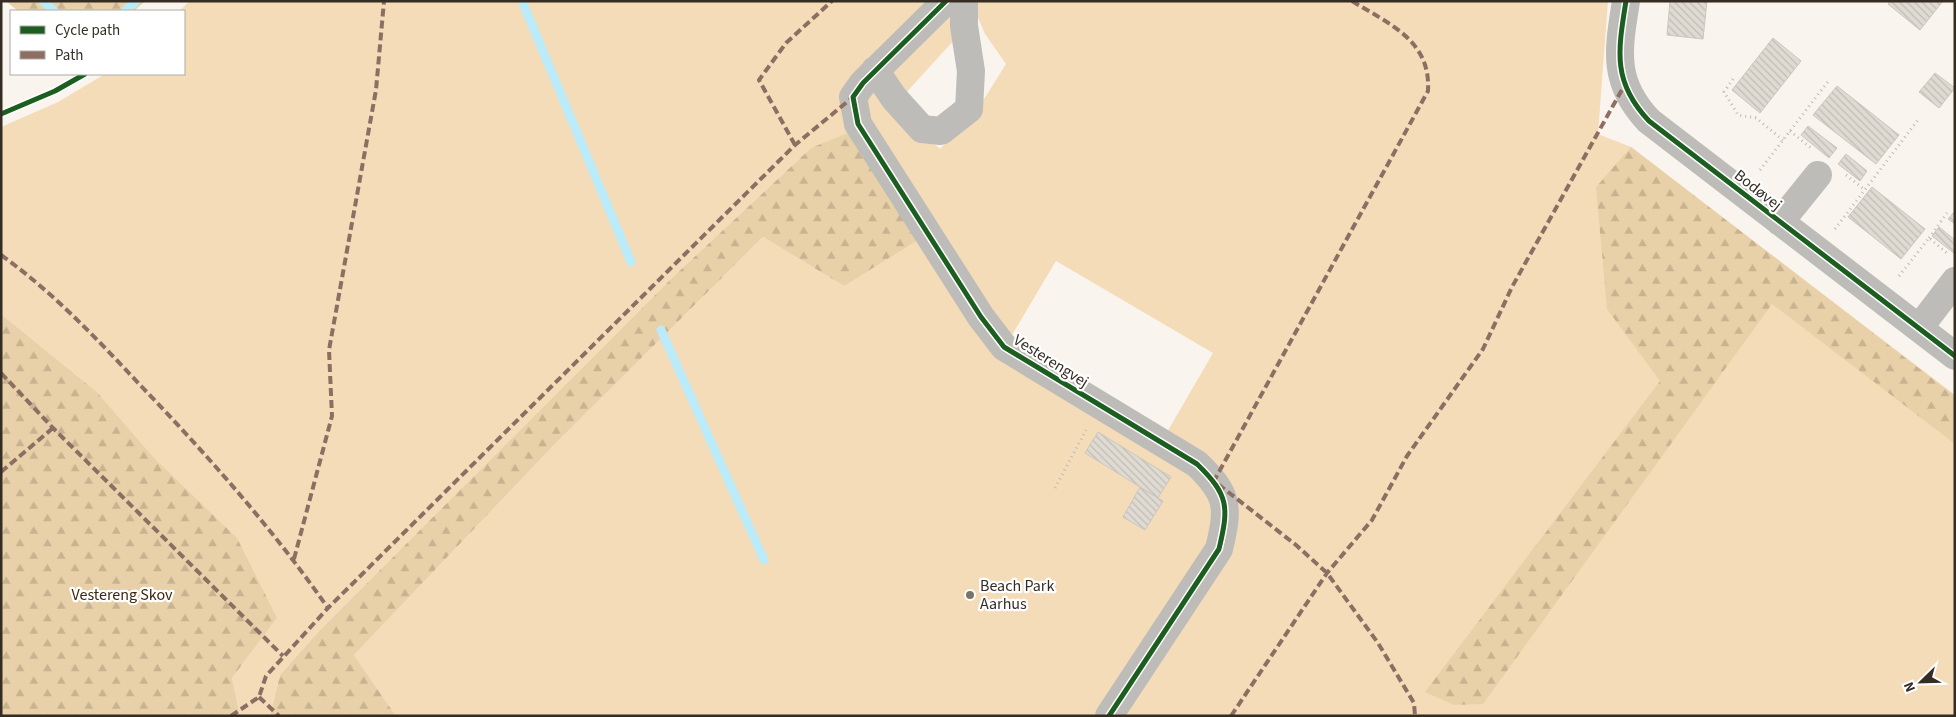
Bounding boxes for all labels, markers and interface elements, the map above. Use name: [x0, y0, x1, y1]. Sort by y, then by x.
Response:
legend: [10, 10, 185, 75]
text: Cycle path: [55, 20, 120, 41]
text: Path: [55, 45, 83, 66]
street label: Bodøvej: [1730, 164, 1786, 216]
street label: Vesterengvej: [1009, 329, 1093, 393]
place label: Beach Park Aarhus: [980, 575, 1054, 615]
park label: Vestereng Skov: [71, 584, 173, 606]
marker: Beach Park Aarhus: [964, 589, 976, 601]
north arrow: [1896, 657, 1946, 707]
text: N: [1899, 678, 1921, 695]

